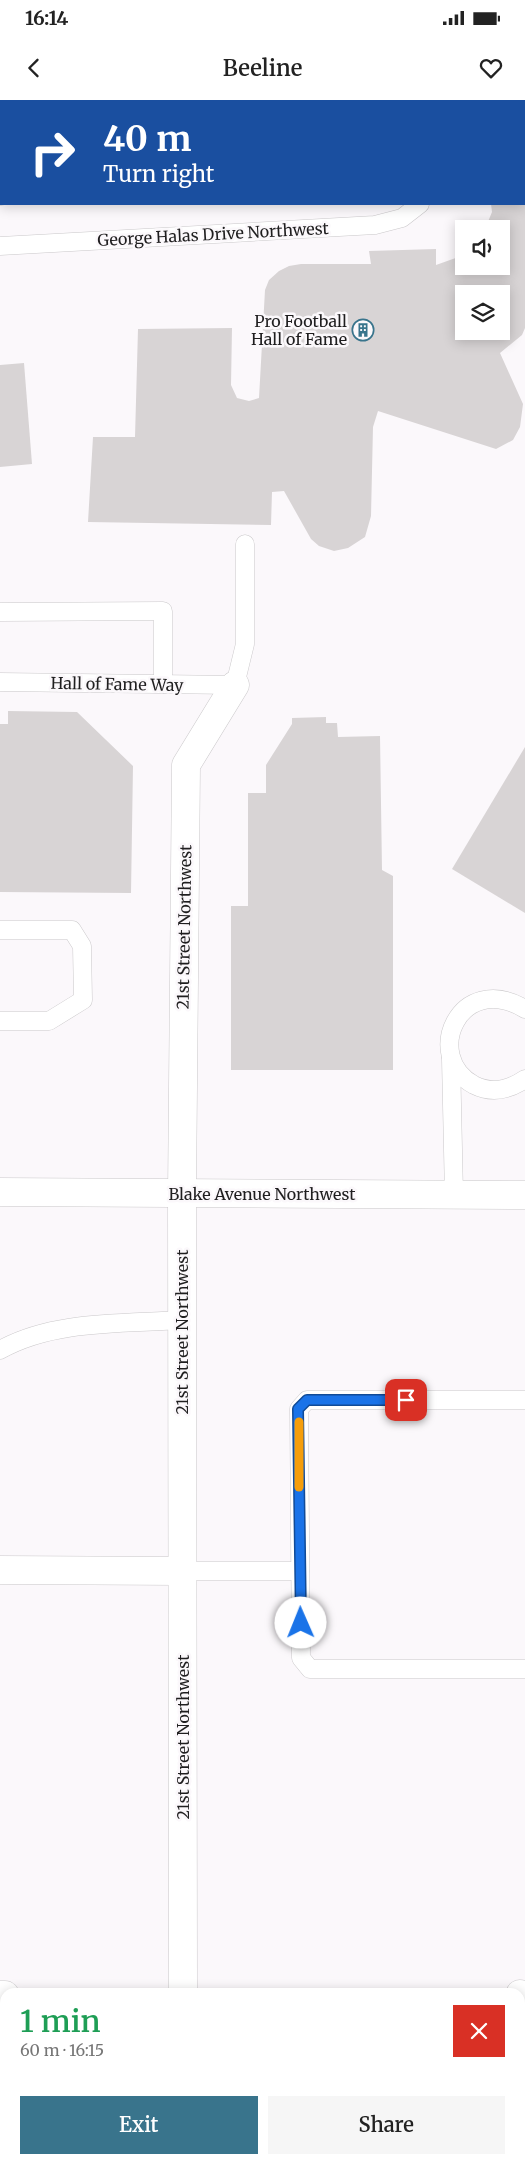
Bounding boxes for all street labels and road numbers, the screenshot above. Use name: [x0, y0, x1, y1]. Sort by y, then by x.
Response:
street label: George Halas Drive Northwest: [97, 218, 330, 250]
street label: Hall of Fame Way: [50, 673, 184, 695]
street label: 21st Street Northwest: [173, 844, 195, 1010]
street label: Blake Avenue Northwest: [168, 1184, 356, 1204]
street label: 21st Street Northwest: [172, 1249, 192, 1414]
street label: 21st Street Northwest: [173, 1654, 193, 1819]

